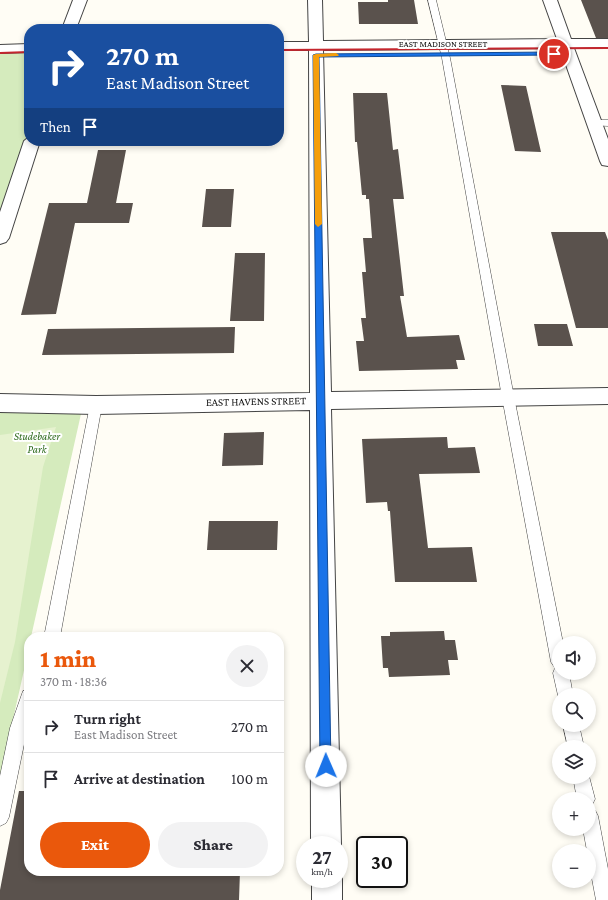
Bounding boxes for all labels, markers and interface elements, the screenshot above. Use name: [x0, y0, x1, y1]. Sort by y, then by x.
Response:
pin: [537, 37, 571, 71]
street label: EAST MADISON STREET: [399, 39, 487, 49]
icon: right: [40, 40, 92, 92]
text: 270 m: [106, 40, 179, 71]
icon: arrive: [543, 43, 565, 65]
text: East Madison Street: [106, 73, 249, 93]
icon: arrive: [79, 116, 101, 138]
text: Then: [40, 119, 71, 135]
street label: EAST HAVENS STREET: [206, 394, 306, 408]
park label: Studebaker Park: [14, 430, 61, 455]
map controls: [552, 636, 596, 888]
button: sound: [552, 636, 596, 680]
text: 1 min: [40, 645, 96, 672]
button: close: [226, 645, 268, 687]
text: 370 m · 18:36: [40, 674, 107, 689]
button: search: [552, 688, 596, 732]
text: Turn right: [74, 711, 141, 727]
icon: right: [40, 716, 62, 738]
text: 270 m: [231, 719, 268, 735]
text: East Madison Street: [74, 727, 177, 742]
button: layers: [552, 740, 596, 784]
position arrow: [305, 745, 347, 787]
icon: arrive: [40, 768, 62, 790]
text: Arrive at destination: [74, 771, 205, 787]
text: 100 m: [231, 771, 268, 787]
button: +: [552, 792, 596, 836]
button: Exit: [40, 822, 150, 868]
button: Share: [158, 822, 268, 868]
speed limit sign: 30: [356, 836, 408, 888]
button: −: [552, 844, 596, 888]
text: 27: [312, 846, 332, 868]
text: km/h: [311, 866, 333, 877]

